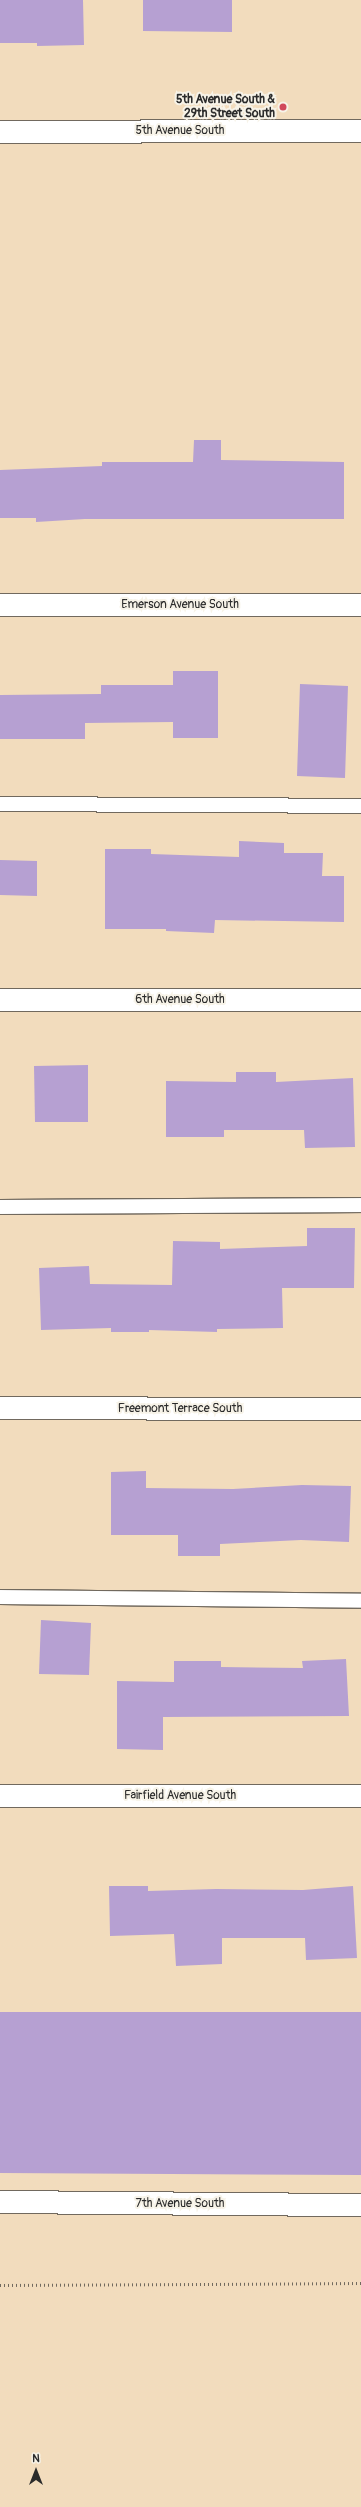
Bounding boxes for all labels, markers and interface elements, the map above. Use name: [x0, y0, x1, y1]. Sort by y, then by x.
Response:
place label: 5th Avenue South & 29th Street South: [176, 93, 275, 121]
marker: 5th Avenue South & 29th Street South: [278, 102, 288, 112]
street label: 5th Avenue South: [135, 124, 225, 138]
street label: Emerson Avenue South: [121, 598, 239, 612]
street label: 6th Avenue South: [135, 993, 225, 1007]
street label: Freemont Terrace South: [118, 1402, 242, 1416]
street label: Fairfield Avenue South: [124, 1789, 236, 1803]
street label: 7th Avenue South: [136, 2197, 224, 2211]
north arrow: [16, 2451, 56, 2491]
text: N: [32, 2452, 40, 2465]

